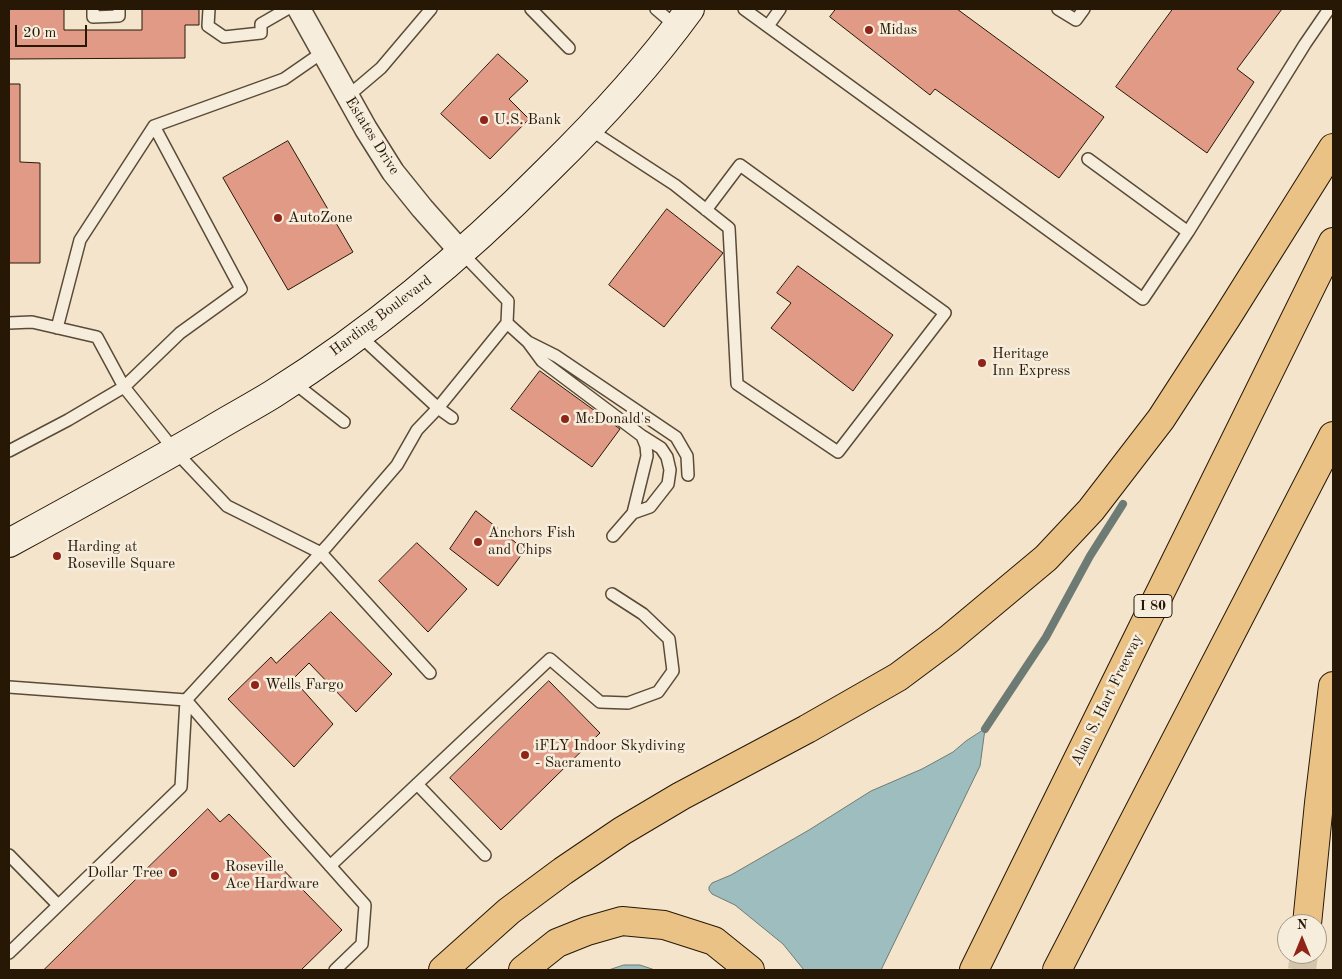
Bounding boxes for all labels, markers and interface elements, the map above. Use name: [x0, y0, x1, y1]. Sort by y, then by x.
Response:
scale bar: [18, 15, 90, 47]
place label: Midas: [879, 21, 917, 39]
marker: Midas: [863, 24, 875, 36]
text: 20 m: [23, 26, 57, 41]
street label: Estates Drive: [341, 94, 403, 178]
place label: U.S. Bank: [494, 111, 561, 129]
marker: U.S. Bank: [478, 114, 490, 126]
place label: AutoZone: [288, 209, 352, 227]
marker: AutoZone: [272, 212, 284, 224]
street label: Harding Boulevard: [326, 272, 436, 360]
place label: Heritage Inn Express: [992, 345, 1070, 380]
marker: Heritage Inn Express: [976, 357, 988, 369]
place label: McDonald's: [575, 410, 651, 428]
marker: McDonald's: [559, 413, 571, 425]
place label: Anchors Fish and Chips: [488, 524, 575, 559]
marker: Anchors Fish and Chips: [472, 536, 484, 548]
place label: Harding at Roseville Square: [67, 538, 175, 573]
marker: Harding at Roseville Square: [51, 550, 63, 562]
road number: I 80: [1134, 594, 1172, 618]
street label: Alan S. Hart Freeway: [1067, 631, 1147, 769]
place label: Wells Fargo: [265, 676, 344, 694]
marker: Wells Fargo: [249, 679, 261, 691]
place label: iFLY Indoor Skydiving - Sacramento: [535, 737, 685, 772]
marker: iFLY Indoor Skydiving - Sacramento: [519, 749, 531, 761]
place label: Roseville Ace Hardware: [225, 858, 319, 893]
place label: Dollar Tree: [87, 864, 163, 882]
marker: Dollar Tree: [167, 867, 179, 879]
marker: Roseville Ace Hardware: [209, 870, 221, 882]
north arrow: [1277, 914, 1327, 964]
text: N: [1297, 918, 1307, 932]

